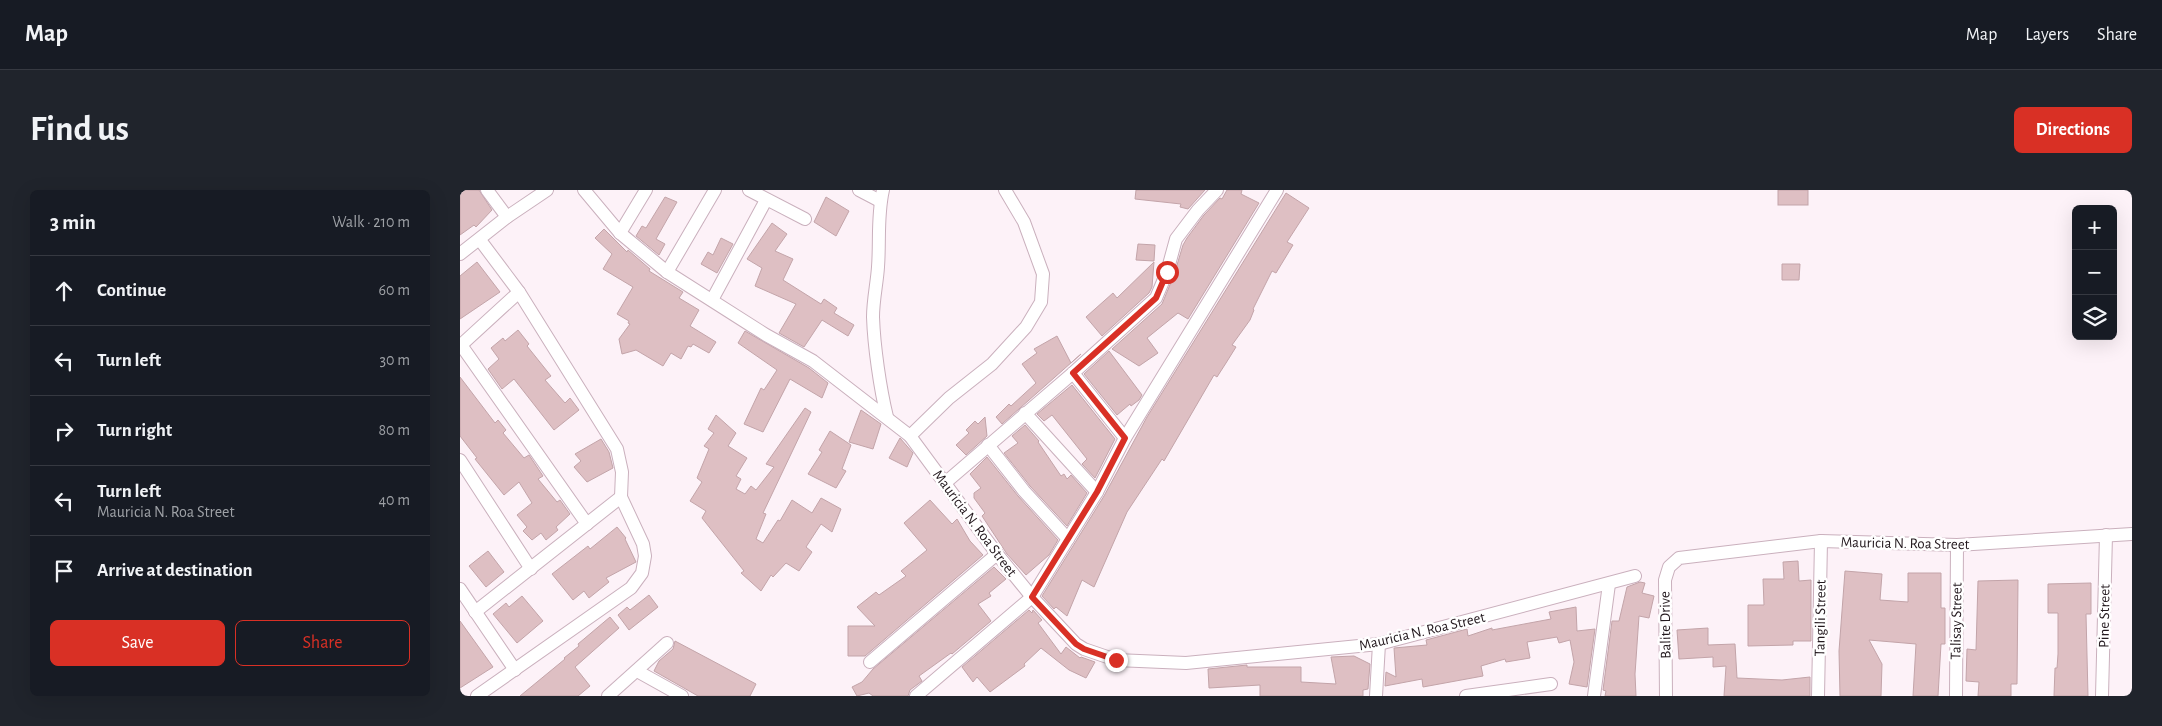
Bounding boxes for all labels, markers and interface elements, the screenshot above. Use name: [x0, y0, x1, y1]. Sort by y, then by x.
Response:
text: Map: [25, 22, 68, 46]
text: Map: [1966, 26, 1997, 44]
text: Layers: [2025, 26, 2069, 44]
text: Share: [2097, 26, 2137, 44]
button: Directions: [2014, 107, 2132, 153]
text: Find us: [30, 112, 129, 147]
map controls: [2072, 205, 2117, 340]
button: +: [2072, 205, 2117, 250]
text: 3 min: [50, 212, 96, 233]
text: Walk · 210 m: [332, 214, 410, 230]
button: −: [2072, 250, 2117, 295]
route start: [1156, 261, 1179, 284]
icon: ahead: [50, 277, 78, 305]
text: Continue: [97, 281, 166, 300]
text: 60 m: [379, 282, 410, 298]
button: layers: [2072, 295, 2117, 340]
icon: left: [50, 347, 78, 375]
text: Turn left: [97, 351, 161, 370]
text: 30 m: [380, 352, 410, 368]
icon: right: [50, 417, 78, 445]
text: Turn right: [97, 421, 172, 440]
text: 80 m: [379, 422, 410, 438]
street label: Mauricia N. Roa Street: [930, 467, 1020, 579]
text: Turn left: [97, 482, 161, 501]
icon: left: [50, 487, 78, 515]
text: 40 m: [378, 492, 410, 508]
text: Mauricia N. Roa Street: [97, 504, 235, 520]
street label: Mauricia N. Roa Street: [1840, 535, 1970, 552]
icon: arrive: [50, 557, 78, 585]
text: Arrive at destination: [97, 561, 253, 580]
street label: Tangili Street: [1812, 579, 1829, 657]
street label: Talisay Street: [1948, 582, 1965, 660]
street label: Pine Street: [2096, 584, 2113, 648]
street label: Balite Drive: [1657, 591, 1674, 659]
street label: Mauricia N. Roa Street: [1358, 610, 1487, 653]
button: Save: [50, 620, 225, 666]
button: Share: [235, 620, 410, 666]
route end: [1105, 649, 1128, 672]

